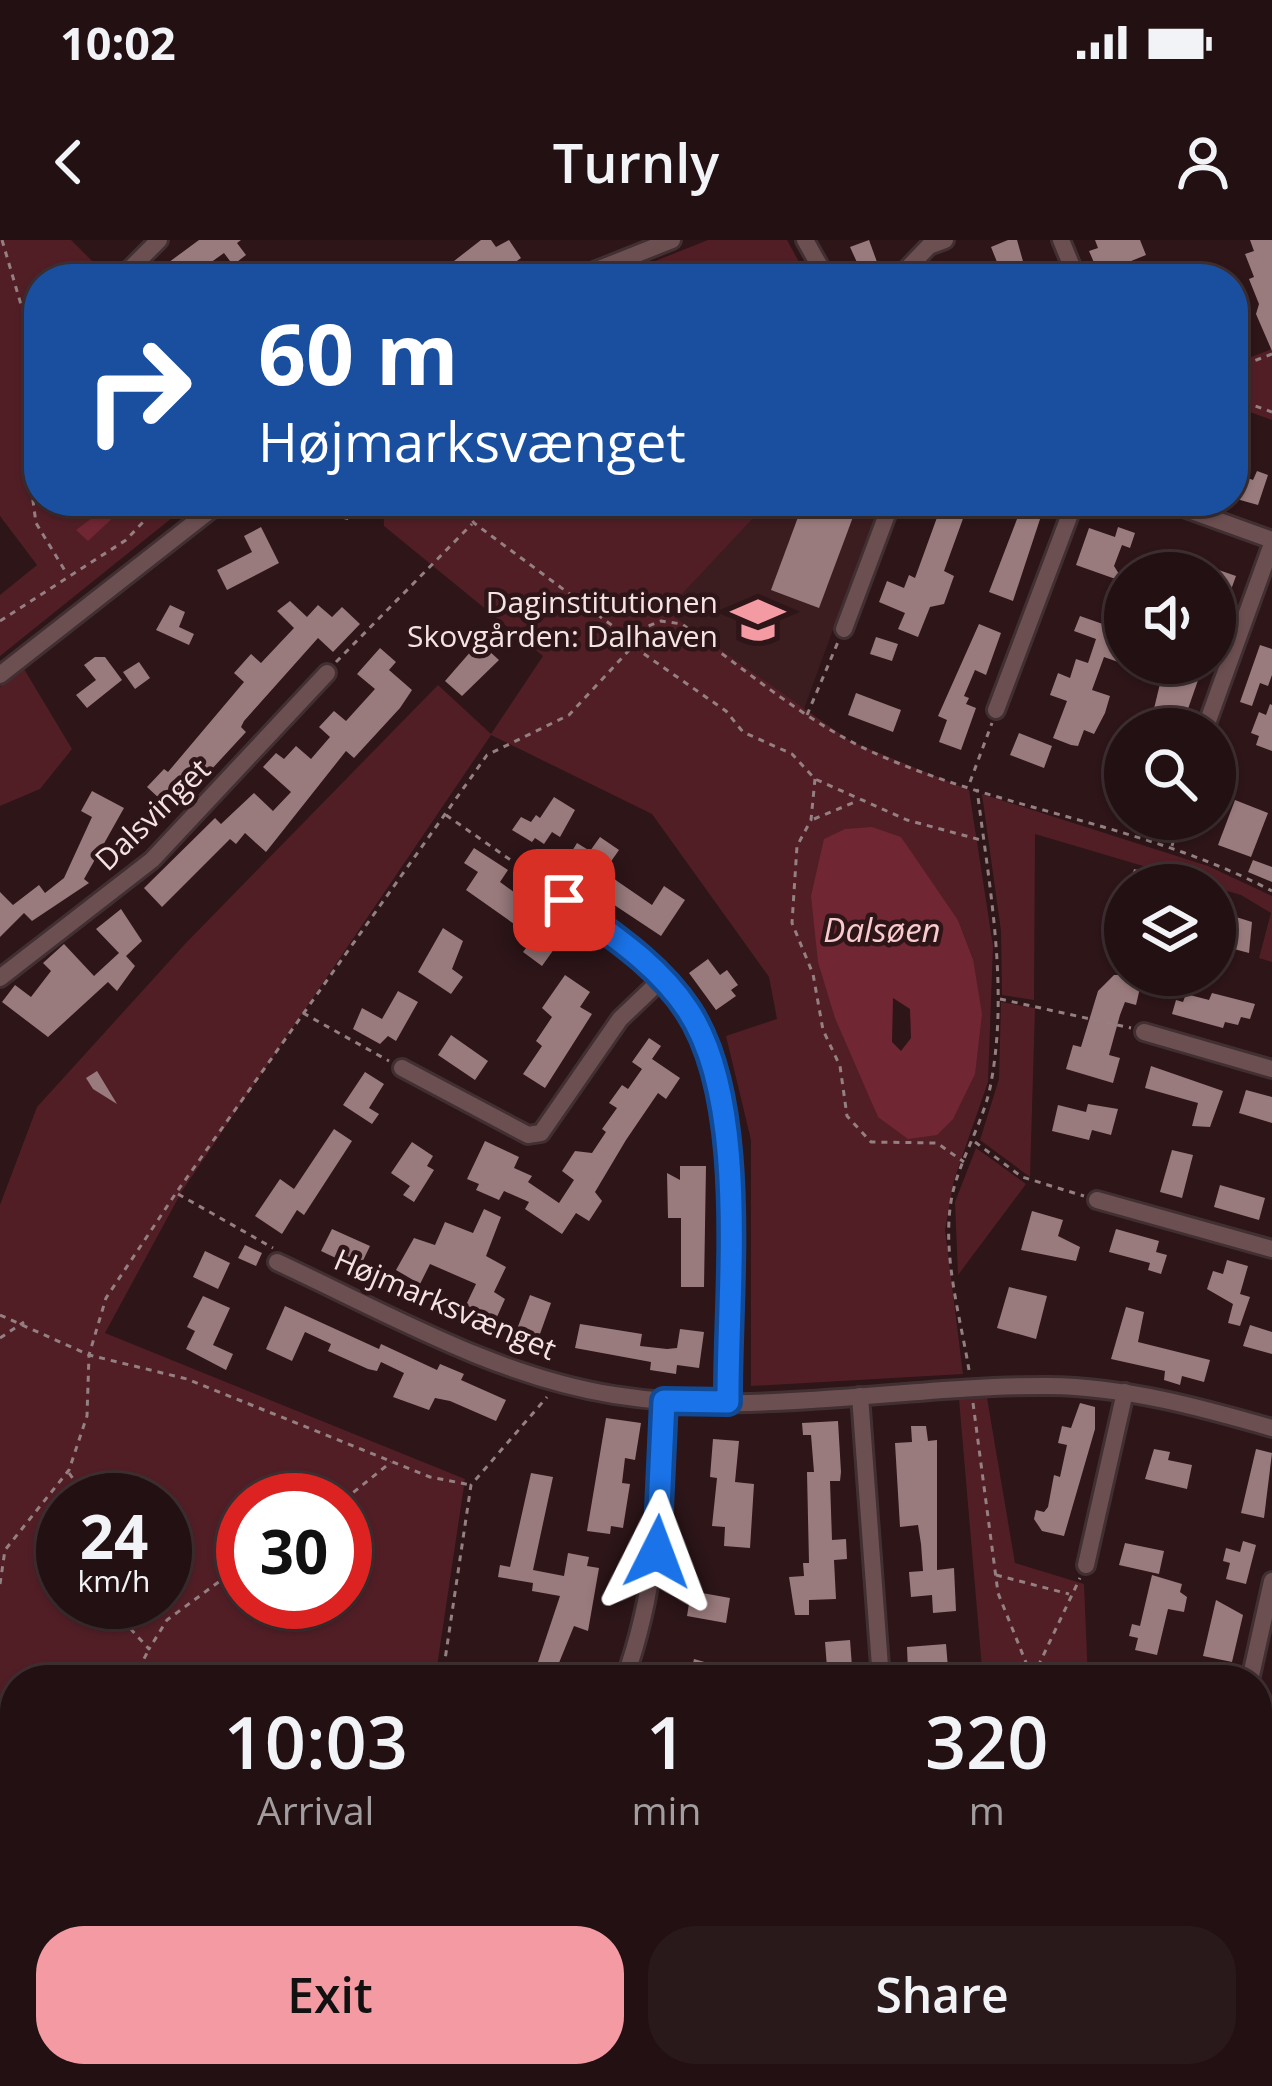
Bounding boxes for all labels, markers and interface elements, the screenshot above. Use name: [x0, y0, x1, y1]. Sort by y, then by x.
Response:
text: 10:02: [60, 12, 176, 73]
text: Turnly: [553, 125, 719, 199]
icon: back: [36, 129, 102, 195]
icon: person: [1170, 129, 1236, 195]
text: 60 m: [258, 295, 458, 410]
icon: right: [60, 312, 216, 468]
text: Højmarksvænget: [258, 404, 686, 478]
map controls: [1104, 552, 1236, 996]
button: sound: [1104, 552, 1236, 684]
place label: Daginstitutionen Skovgården: Dalhaven: [407, 581, 718, 656]
school or university icon: Daginstitutionen Skovgården: Dalhaven: [729, 591, 787, 649]
button: search: [1104, 708, 1236, 840]
street label: Dalsvinget: [86, 749, 218, 879]
pin: [513, 849, 615, 951]
button: layers: [1104, 864, 1236, 996]
icon: arrive: [531, 867, 597, 933]
water label: Dalsøen: [823, 907, 941, 952]
street label: Højmarksvænget: [328, 1238, 563, 1369]
speed limit sign: 30: [216, 1473, 372, 1629]
position arrow: [594, 1489, 720, 1615]
text: 24: [80, 1495, 148, 1577]
text: km/h: [78, 1560, 150, 1601]
text: 10:03: [224, 1692, 408, 1790]
text: 1: [646, 1692, 687, 1790]
text: 320: [925, 1692, 1048, 1790]
text: Arrival: [257, 1783, 374, 1836]
text: min: [632, 1783, 701, 1836]
text: m: [969, 1783, 1005, 1836]
button: Exit: [36, 1926, 624, 2064]
button: Share: [648, 1926, 1236, 2064]

